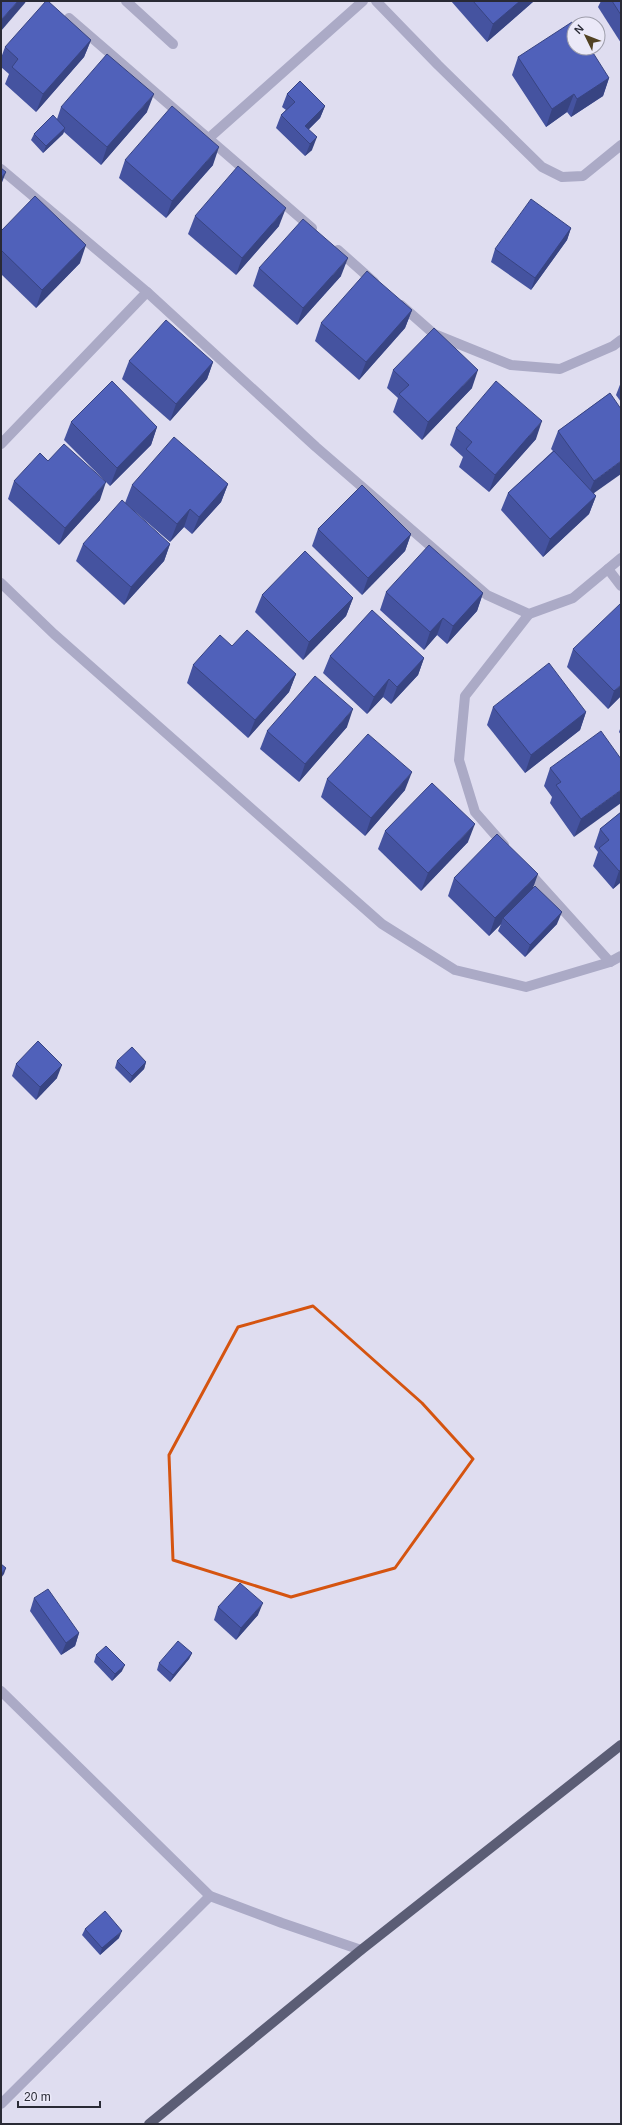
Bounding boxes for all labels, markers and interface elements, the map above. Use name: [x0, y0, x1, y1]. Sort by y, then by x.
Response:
north arrow: [566, 16, 606, 56]
text: N: [572, 22, 586, 36]
scale bar: [18, 2083, 100, 2109]
text: 20 m: [24, 2090, 51, 2104]

